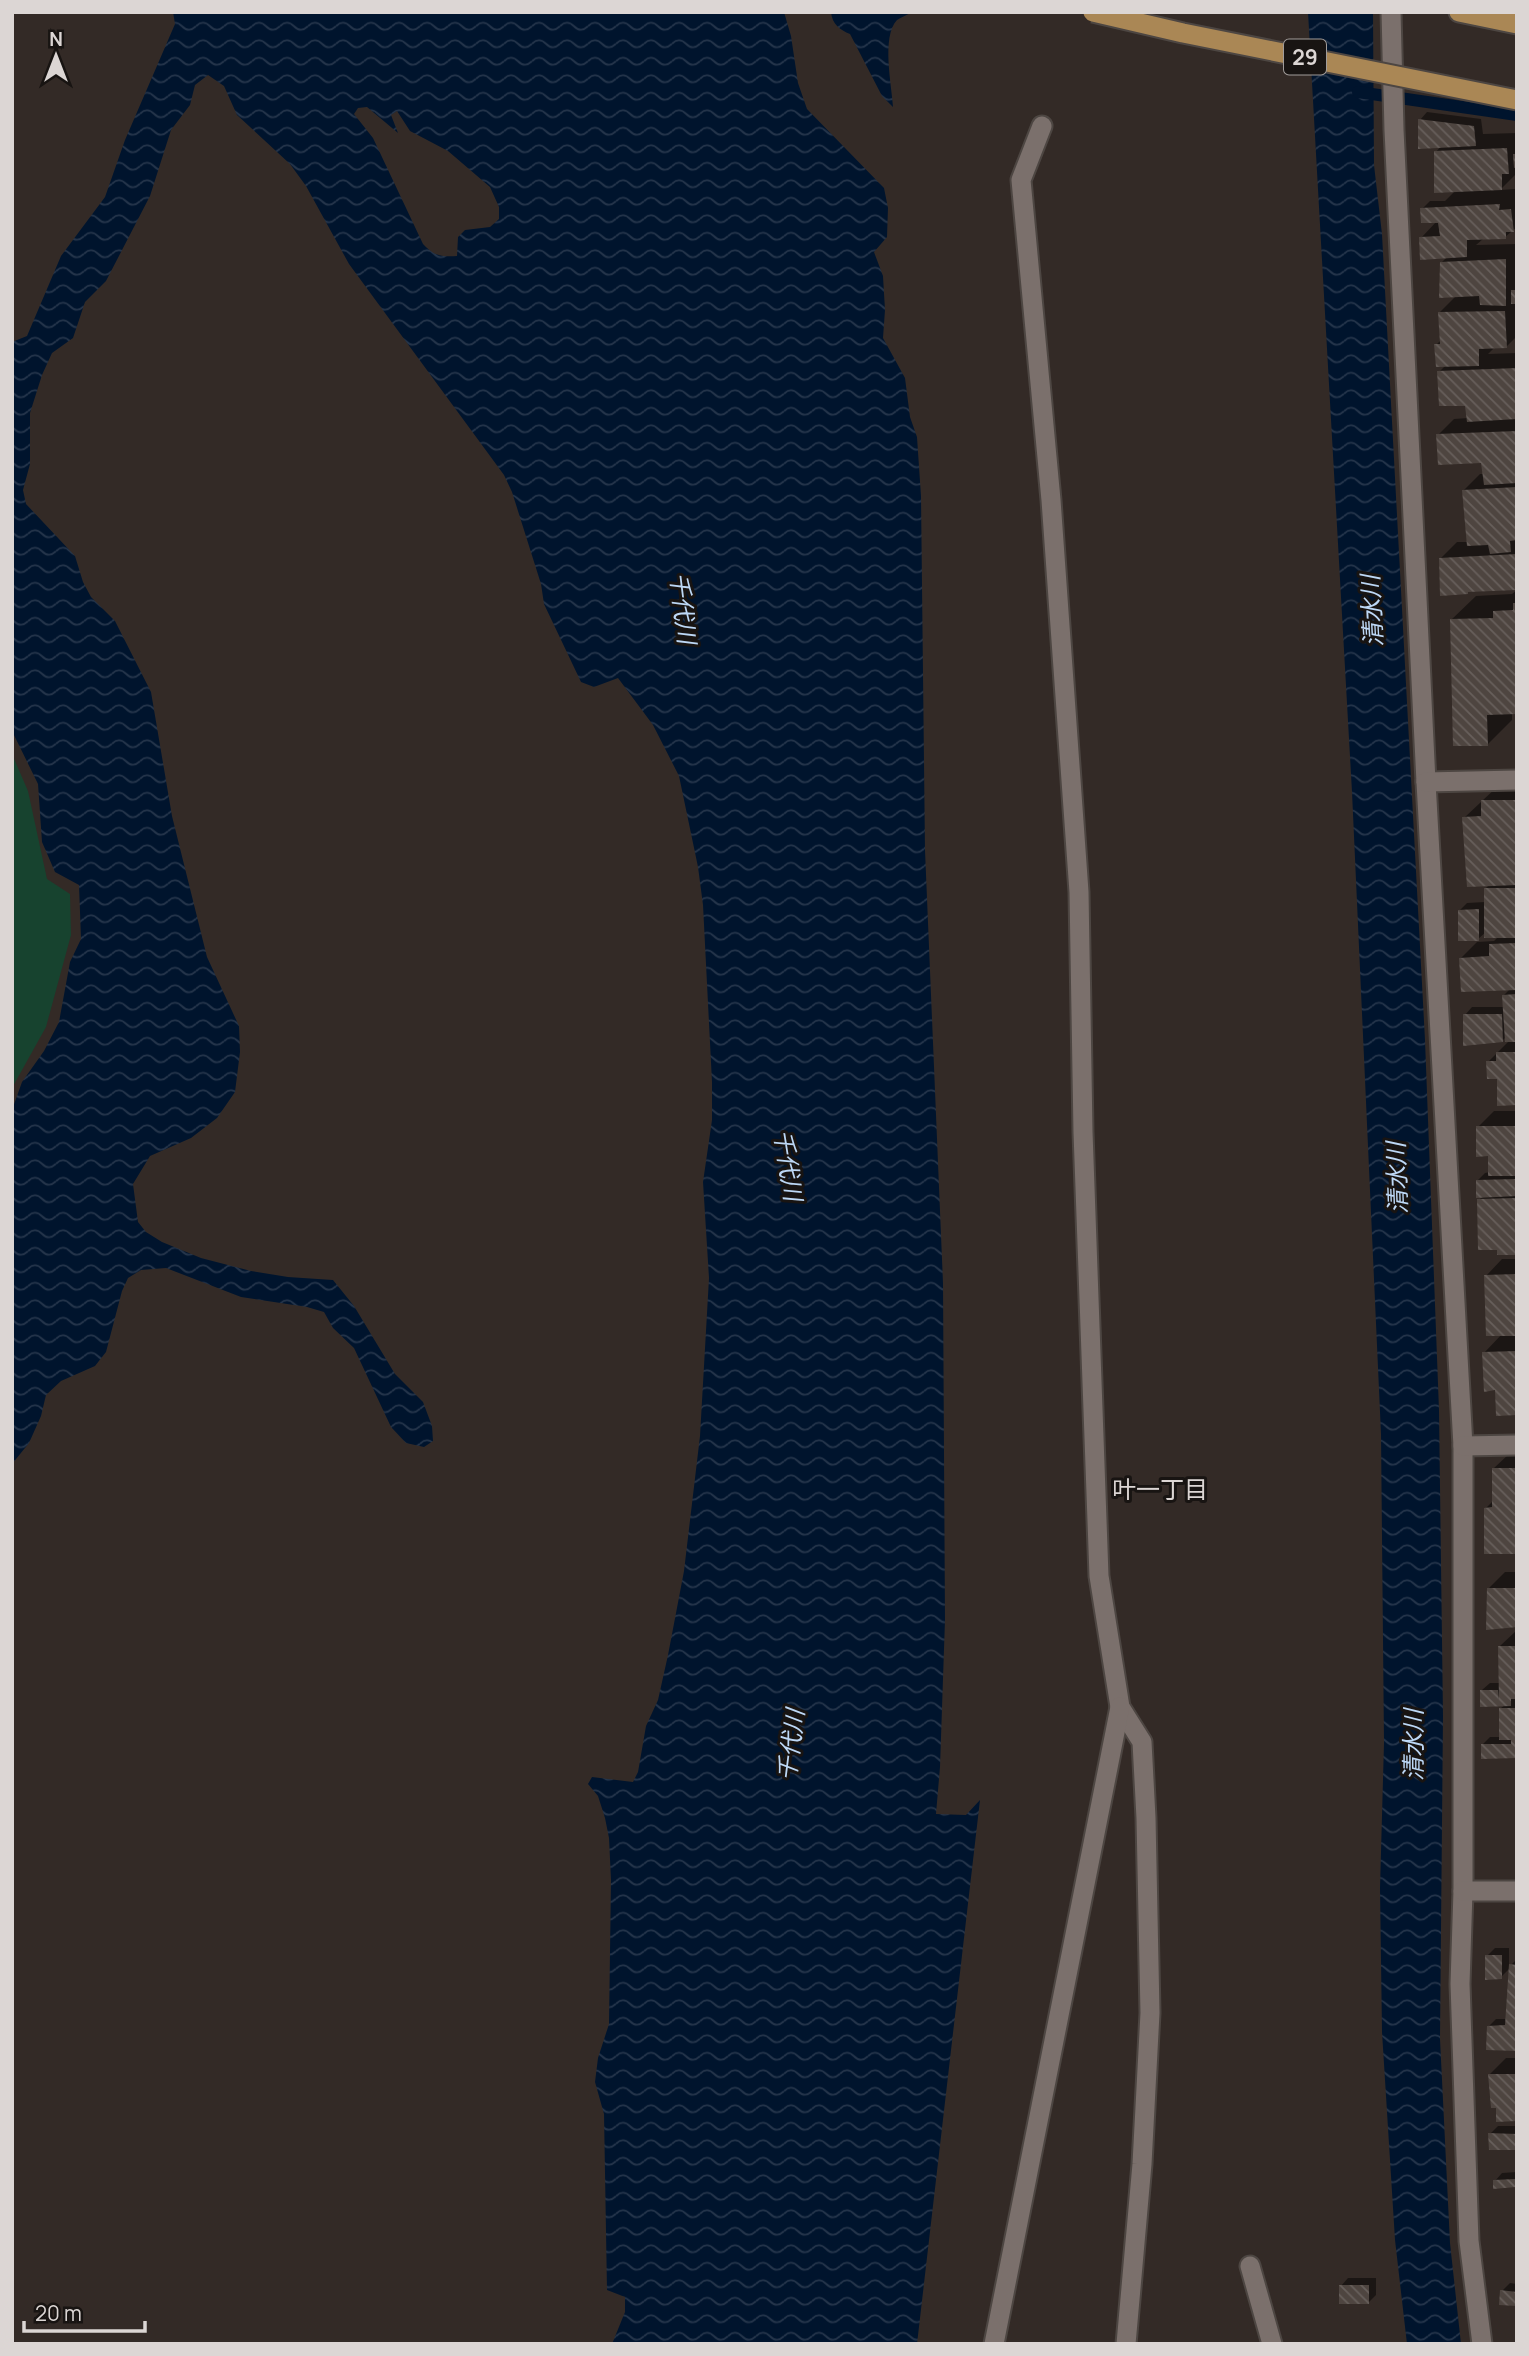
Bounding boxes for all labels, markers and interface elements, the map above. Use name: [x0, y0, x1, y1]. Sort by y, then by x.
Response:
north arrow: [21, 21, 91, 91]
text: N: [49, 26, 63, 52]
road number: 29: [1284, 40, 1326, 74]
water label: 千代川: [663, 570, 705, 649]
water label: 清水川: [1352, 571, 1389, 648]
water label: 千代川: [767, 1127, 811, 1206]
water label: 清水川: [1378, 1138, 1414, 1215]
district label: 叶一丁目: [1112, 1472, 1208, 1505]
water label: 千代川: [769, 1704, 811, 1783]
water label: 清水川: [1396, 1706, 1429, 1781]
scale bar: [24, 2290, 145, 2334]
text: 20 m: [35, 2299, 82, 2327]

